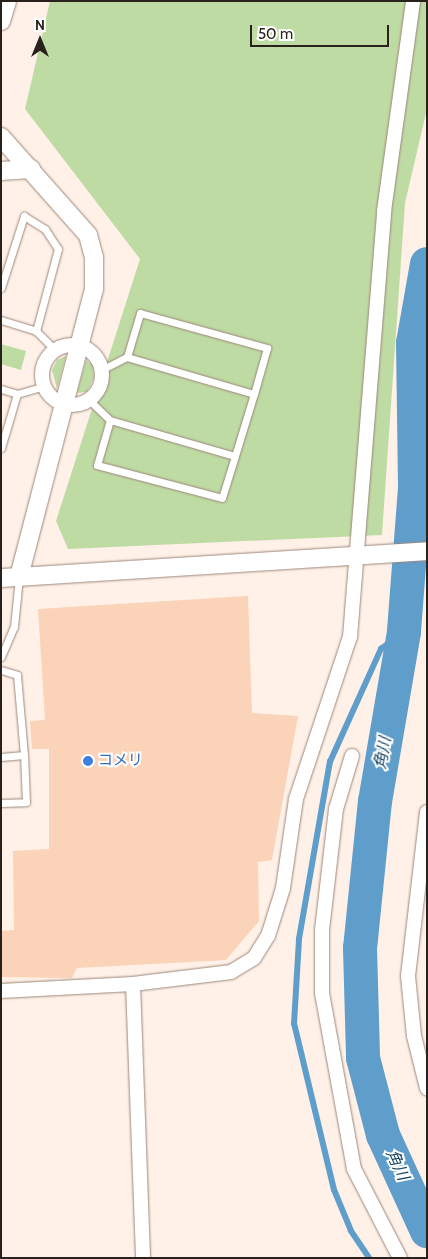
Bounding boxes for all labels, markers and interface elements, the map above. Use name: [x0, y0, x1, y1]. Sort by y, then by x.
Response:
north arrow: [15, 15, 65, 65]
scale bar: [253, 15, 392, 47]
text: N: [35, 16, 45, 34]
text: 50 m: [258, 25, 293, 43]
water label: 角川: [371, 736, 395, 770]
place label: コメリ: [98, 752, 143, 770]
marker: コメリ: [82, 755, 94, 767]
water label: 角川: [382, 1146, 412, 1184]

